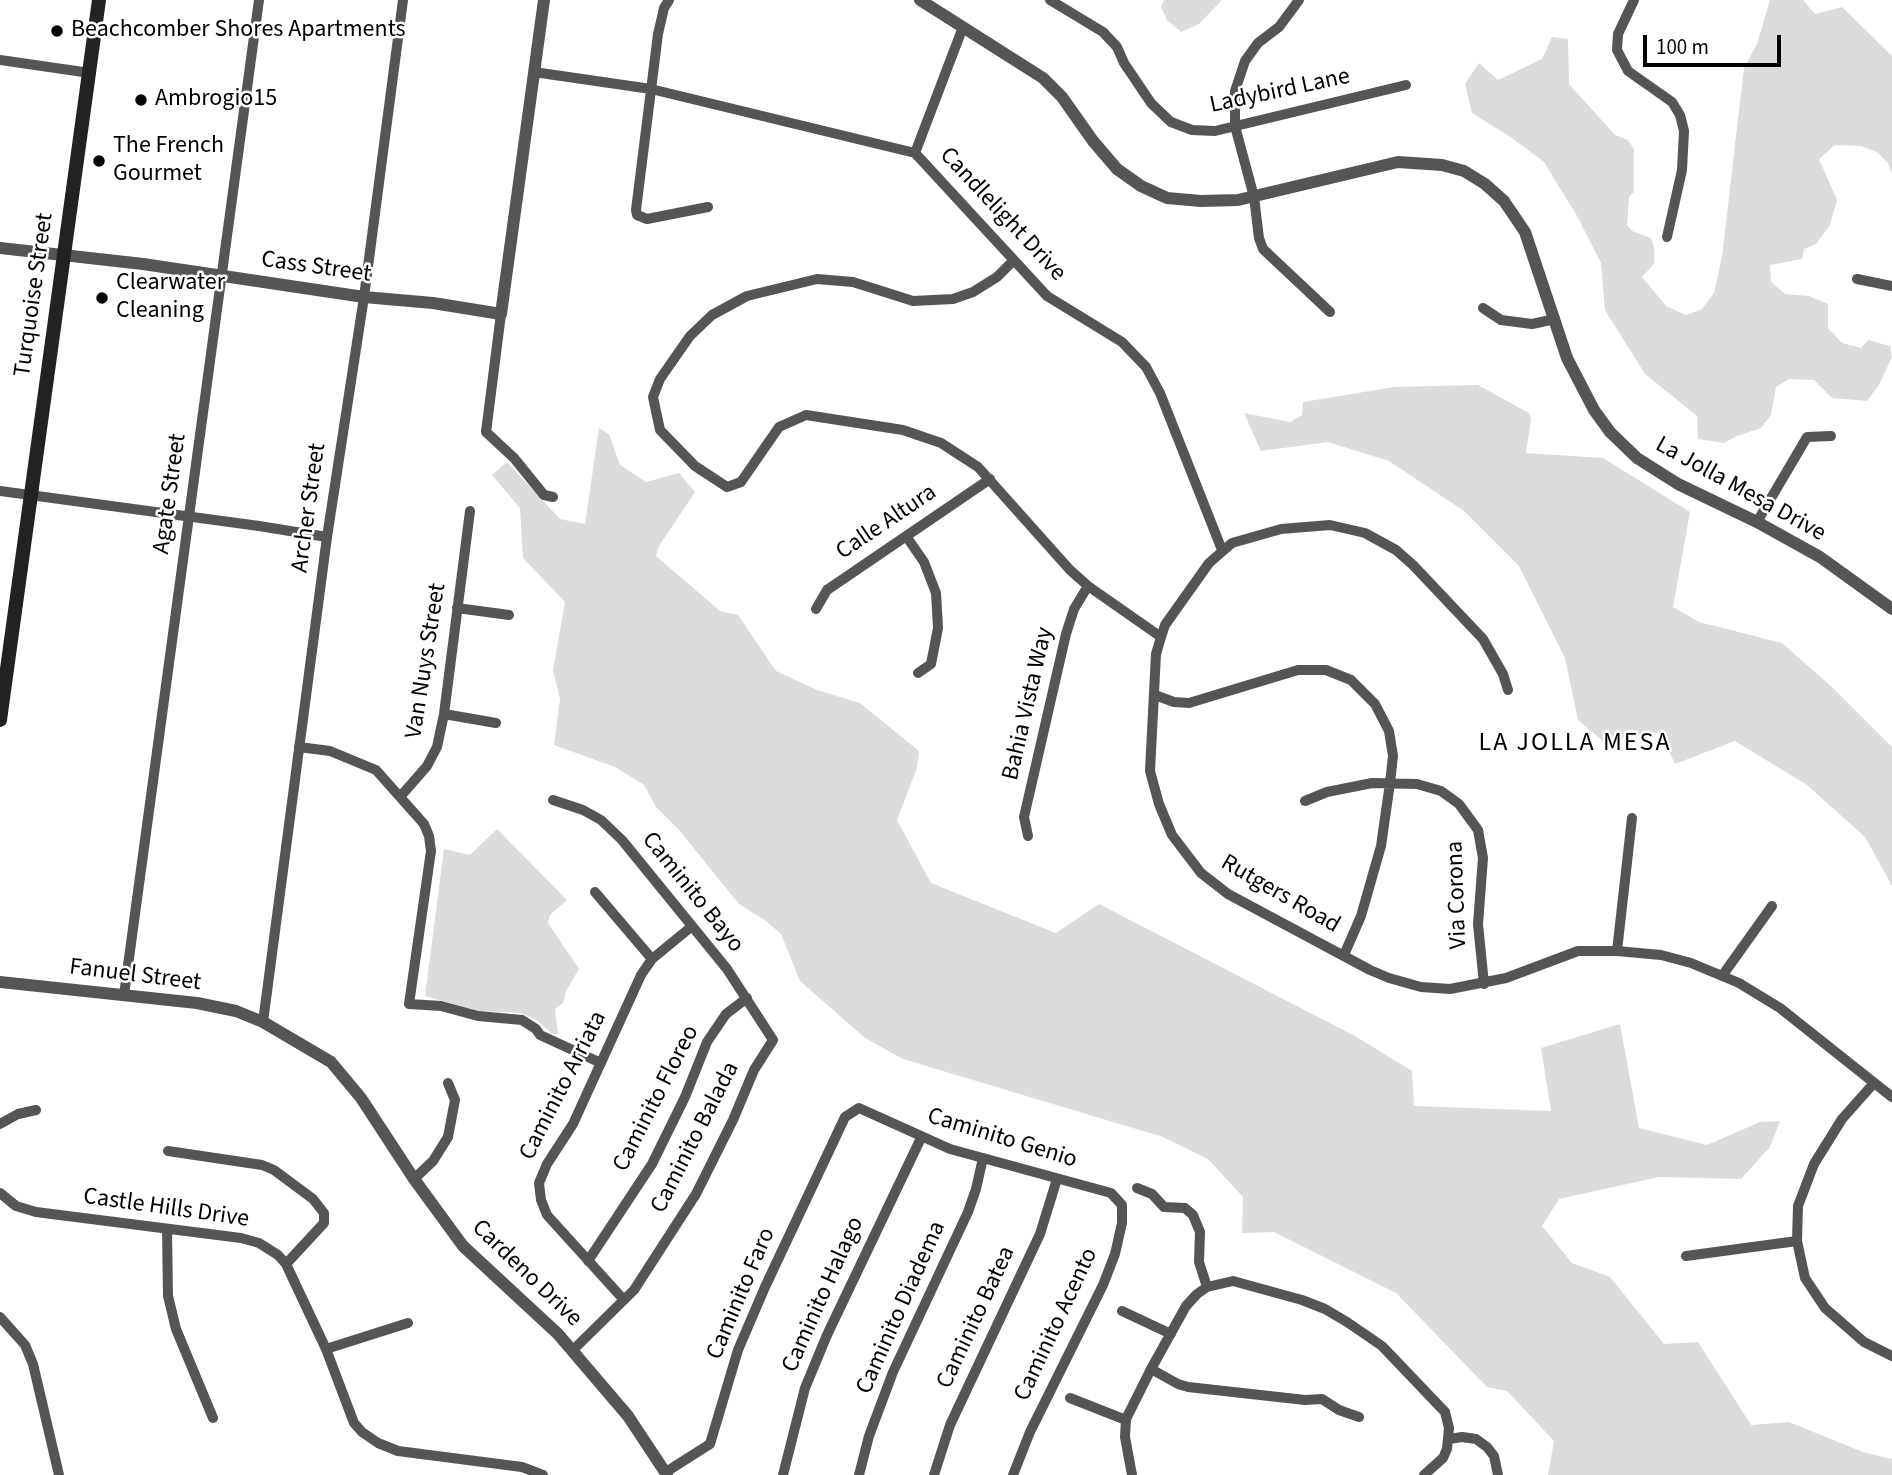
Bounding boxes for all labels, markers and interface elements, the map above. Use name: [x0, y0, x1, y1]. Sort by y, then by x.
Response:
place label: Beachcomber Shores Apartments: [71, 17, 406, 45]
scale bar: [1647, 21, 1785, 65]
marker: Beachcomber Shores Apartments: [49, 23, 65, 39]
text: 100 m: [1656, 32, 1709, 62]
street label: Ladybird Lane: [1207, 63, 1353, 121]
place label: Ambrogio15: [155, 86, 277, 114]
marker: Ambrogio15: [133, 92, 149, 108]
place label: The French Gourmet: [113, 133, 224, 189]
street label: Candlelight Drive: [933, 142, 1071, 288]
marker: The French Gourmet: [91, 153, 107, 169]
street label: Turquoise Street: [9, 211, 61, 379]
street label: Cass Street: [259, 246, 373, 290]
place label: Clearwater Cleaning: [116, 270, 225, 326]
marker: Clearwater Cleaning: [94, 290, 110, 306]
street label: La Jolla Mesa Drive: [1650, 431, 1830, 549]
street label: Agate Street: [148, 432, 194, 556]
street label: Archer Street: [287, 441, 333, 575]
street label: Calle Altura: [831, 479, 943, 567]
street label: Van Nuys Street: [401, 581, 453, 741]
street label: Bahia Vista Way: [997, 625, 1061, 783]
district label: LA JOLLA MESA: [1480, 728, 1670, 760]
street label: Caminito Bayo: [635, 827, 749, 959]
street label: Via Corona: [1442, 840, 1474, 950]
street label: Rutgers Road: [1215, 849, 1345, 941]
street label: Fanuel Street: [68, 954, 202, 998]
street label: Caminito Arriata: [514, 1007, 614, 1165]
street label: Caminito Floreo: [608, 1021, 706, 1177]
street label: Caminito Balada: [645, 1057, 747, 1219]
street label: Caminito Genio: [924, 1103, 1080, 1175]
street label: Castle Hills Drive: [81, 1183, 251, 1235]
street label: Caminito Halago: [777, 1213, 871, 1377]
street label: Cardeno Drive: [465, 1214, 587, 1334]
street label: Caminito Diadema: [851, 1217, 953, 1399]
street label: Caminito Faro: [701, 1224, 783, 1364]
street label: Caminito Batea: [932, 1242, 1022, 1394]
street label: Caminito Acento: [1009, 1244, 1105, 1406]

